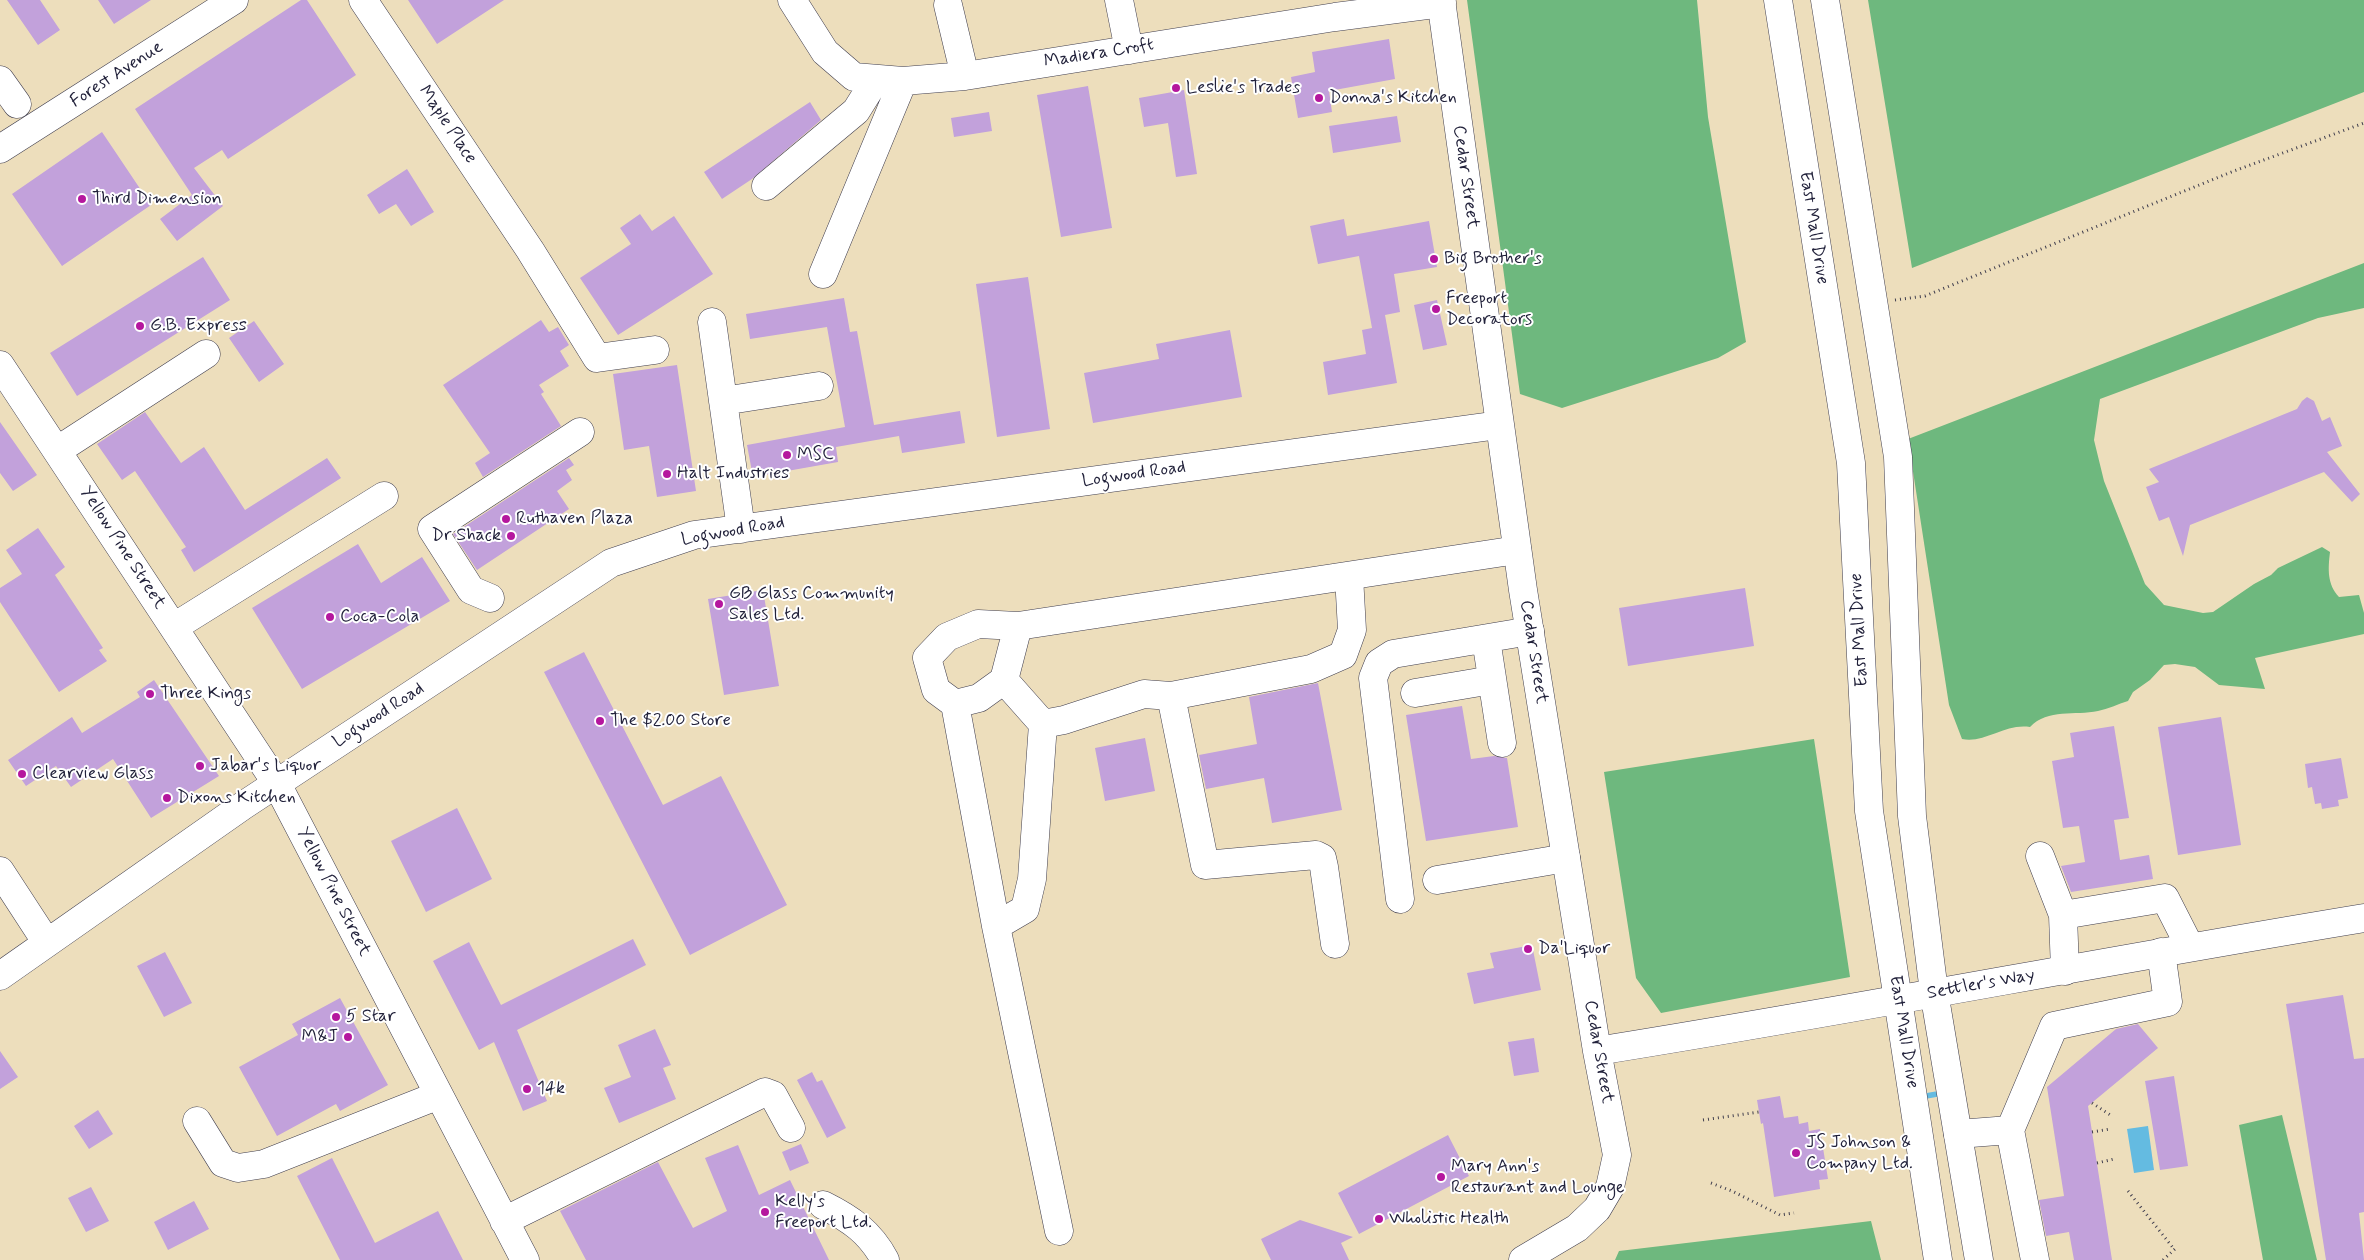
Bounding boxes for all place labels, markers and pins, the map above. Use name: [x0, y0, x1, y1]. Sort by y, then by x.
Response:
place label: Leslie's Trades: [1186, 77, 1300, 99]
marker: Leslie's Trades: [1170, 82, 1182, 94]
place label: Donna's Kitchen: [1329, 87, 1457, 109]
marker: Donna's Kitchen: [1313, 92, 1325, 104]
place label: Third Dimension: [92, 188, 222, 210]
marker: Third Dimension: [76, 193, 88, 205]
place label: Big Brother's: [1444, 248, 1542, 270]
marker: Big Brother's: [1428, 253, 1440, 265]
place label: Freeport Decorators: [1446, 288, 1532, 330]
marker: Freeport Decorators: [1430, 303, 1442, 315]
place label: G.B. Express: [150, 315, 247, 337]
marker: G.B. Express: [134, 320, 146, 332]
place label: MSC: [797, 444, 834, 466]
marker: MSC: [781, 449, 793, 461]
place label: Halt Industries: [677, 463, 789, 485]
marker: Halt Industries: [661, 468, 673, 480]
place label: Ruthaven Plaza: [516, 508, 633, 530]
marker: Ruthaven Plaza: [500, 513, 512, 525]
place label: Dr Shack: [431, 525, 501, 547]
marker: Dr Shack: [505, 530, 517, 542]
place label: GB Glass Community Sales Ltd.: [729, 583, 894, 626]
marker: GB Glass Community Sales Ltd.: [713, 598, 725, 610]
place label: Coca-Cola: [340, 606, 419, 628]
marker: Coca-Cola: [324, 611, 336, 623]
place label: Three Kings: [160, 683, 251, 705]
marker: Three Kings: [144, 688, 156, 700]
place label: The $2.00 Store: [610, 710, 731, 732]
marker: The $2.00 Store: [594, 715, 606, 727]
place label: Jabar's Liquor: [210, 755, 321, 777]
marker: Jabar's Liquor: [194, 760, 206, 772]
place label: Clearview Glass: [32, 763, 154, 785]
marker: Clearview Glass: [16, 768, 28, 780]
place label: Dixons Kitchen: [177, 787, 296, 809]
marker: Dixons Kitchen: [161, 792, 173, 804]
place label: Da'Liquor: [1538, 938, 1610, 960]
marker: Da'Liquor: [1522, 943, 1534, 955]
place label: 5 Star: [346, 1006, 396, 1028]
marker: 5 Star: [330, 1011, 342, 1023]
place label: M&J: [301, 1026, 338, 1048]
marker: M&J: [342, 1031, 354, 1043]
place label: 14k: [537, 1078, 565, 1100]
marker: 14k: [521, 1083, 533, 1095]
place label: JS Johnson & Company Ltd.: [1806, 1132, 1913, 1174]
marker: JS Johnson & Company Ltd.: [1790, 1147, 1802, 1159]
place label: Mary Ann's Restaurant and Lounge: [1451, 1156, 1625, 1198]
marker: Mary Ann's Restaurant and Lounge: [1435, 1171, 1447, 1183]
place label: Kelly's Freeport Ltd.: [775, 1191, 872, 1234]
marker: Kelly's Freeport Ltd.: [759, 1206, 771, 1218]
place label: Wholistic Health: [1389, 1208, 1509, 1230]
marker: Wholistic Health: [1373, 1213, 1385, 1225]

